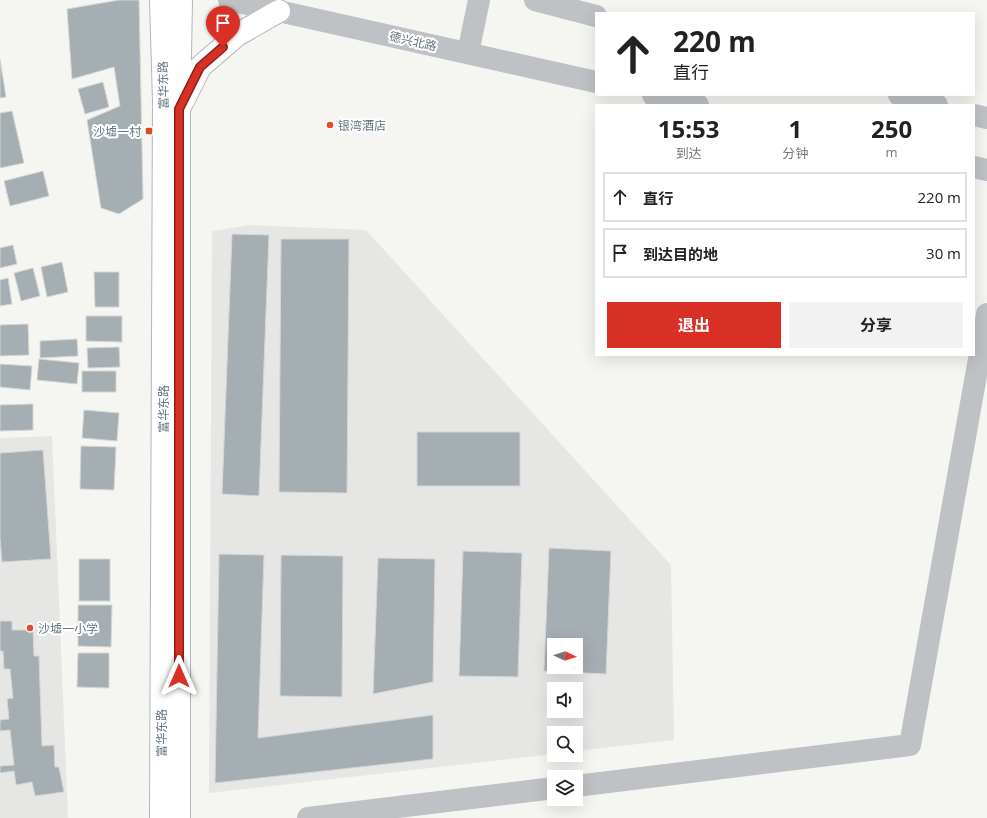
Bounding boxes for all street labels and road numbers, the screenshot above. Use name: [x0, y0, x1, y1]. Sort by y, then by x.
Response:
street label: 德兴北路: [388, 27, 438, 55]
street label: 富华东路: [154, 61, 172, 109]
street label: 富华东路: [155, 385, 172, 433]
street label: 富华东路: [153, 709, 170, 757]

